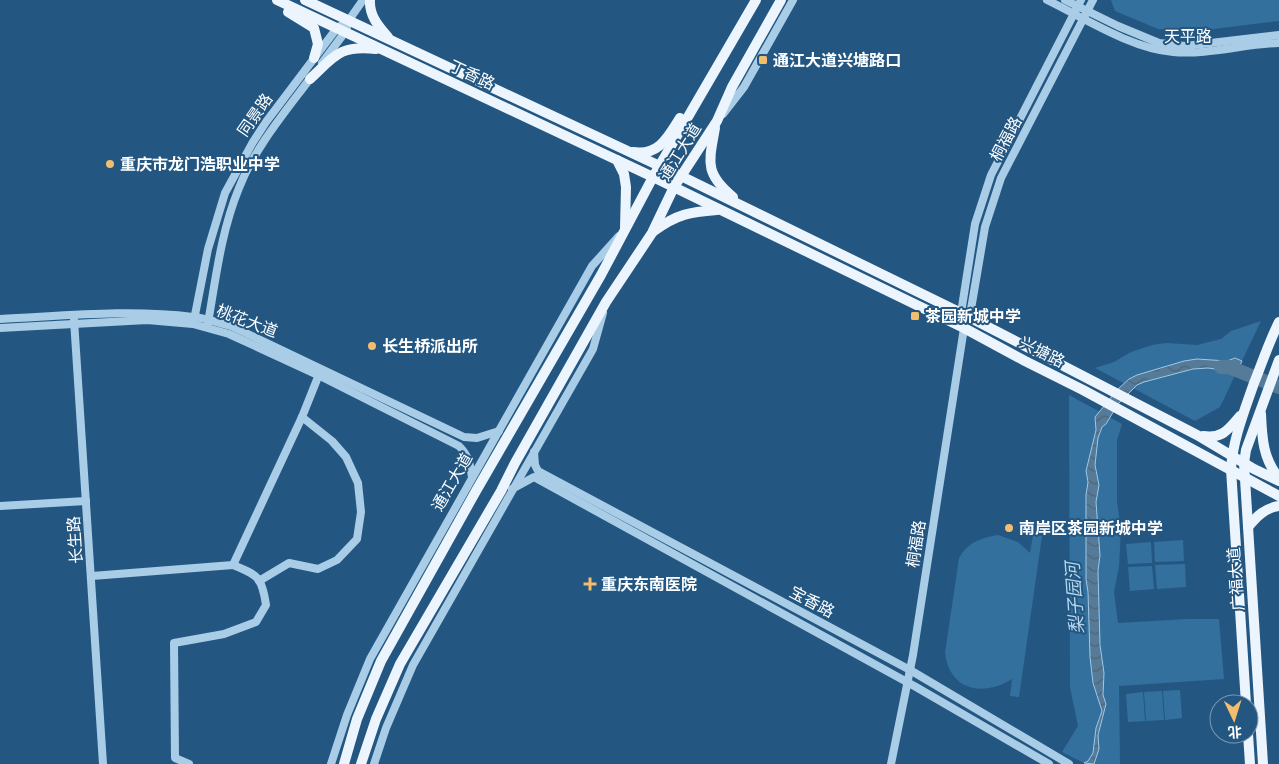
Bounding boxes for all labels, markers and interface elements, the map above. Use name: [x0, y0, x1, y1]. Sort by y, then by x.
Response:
street label: 天平路: [1164, 28, 1212, 45]
place label: 通江大道兴塘路口: [773, 51, 901, 69]
marker: 通江大道兴塘路口: [757, 54, 769, 66]
street label: 丁香路: [447, 57, 497, 93]
street label: 同景路: [234, 90, 276, 140]
street label: 桐福路: [987, 114, 1025, 164]
street label: 通江大道: [656, 120, 704, 184]
place label: 重庆市龙门浩职业中学: [120, 155, 280, 173]
marker: 重庆市龙门浩职业中学: [104, 158, 116, 170]
street label: 桃花大道: [214, 302, 280, 340]
place label: 茶园新城中学: [925, 307, 1021, 325]
marker: 茶园新城中学: [909, 310, 921, 322]
street label: 兴塘路: [1017, 334, 1067, 370]
place label: 长生桥派出所: [382, 338, 478, 355]
marker: 长生桥派出所: [366, 340, 378, 352]
street label: 通江大道: [429, 450, 475, 514]
street label: 长生路: [65, 515, 85, 565]
street label: 桐福路: [904, 519, 928, 569]
place label: 南岸区茶园新城中学: [1019, 519, 1163, 537]
marker: 南岸区茶园新城中学: [1003, 522, 1015, 534]
street label: 广福大道: [1225, 546, 1247, 612]
water label: 梨子园河: [1062, 558, 1087, 635]
place label: 重庆东南医院: [601, 576, 697, 593]
marker: 重庆东南医院: [583, 577, 597, 591]
street label: 宝香路: [787, 583, 837, 621]
north arrow: [1209, 694, 1259, 744]
text: 北: [1227, 723, 1242, 740]

